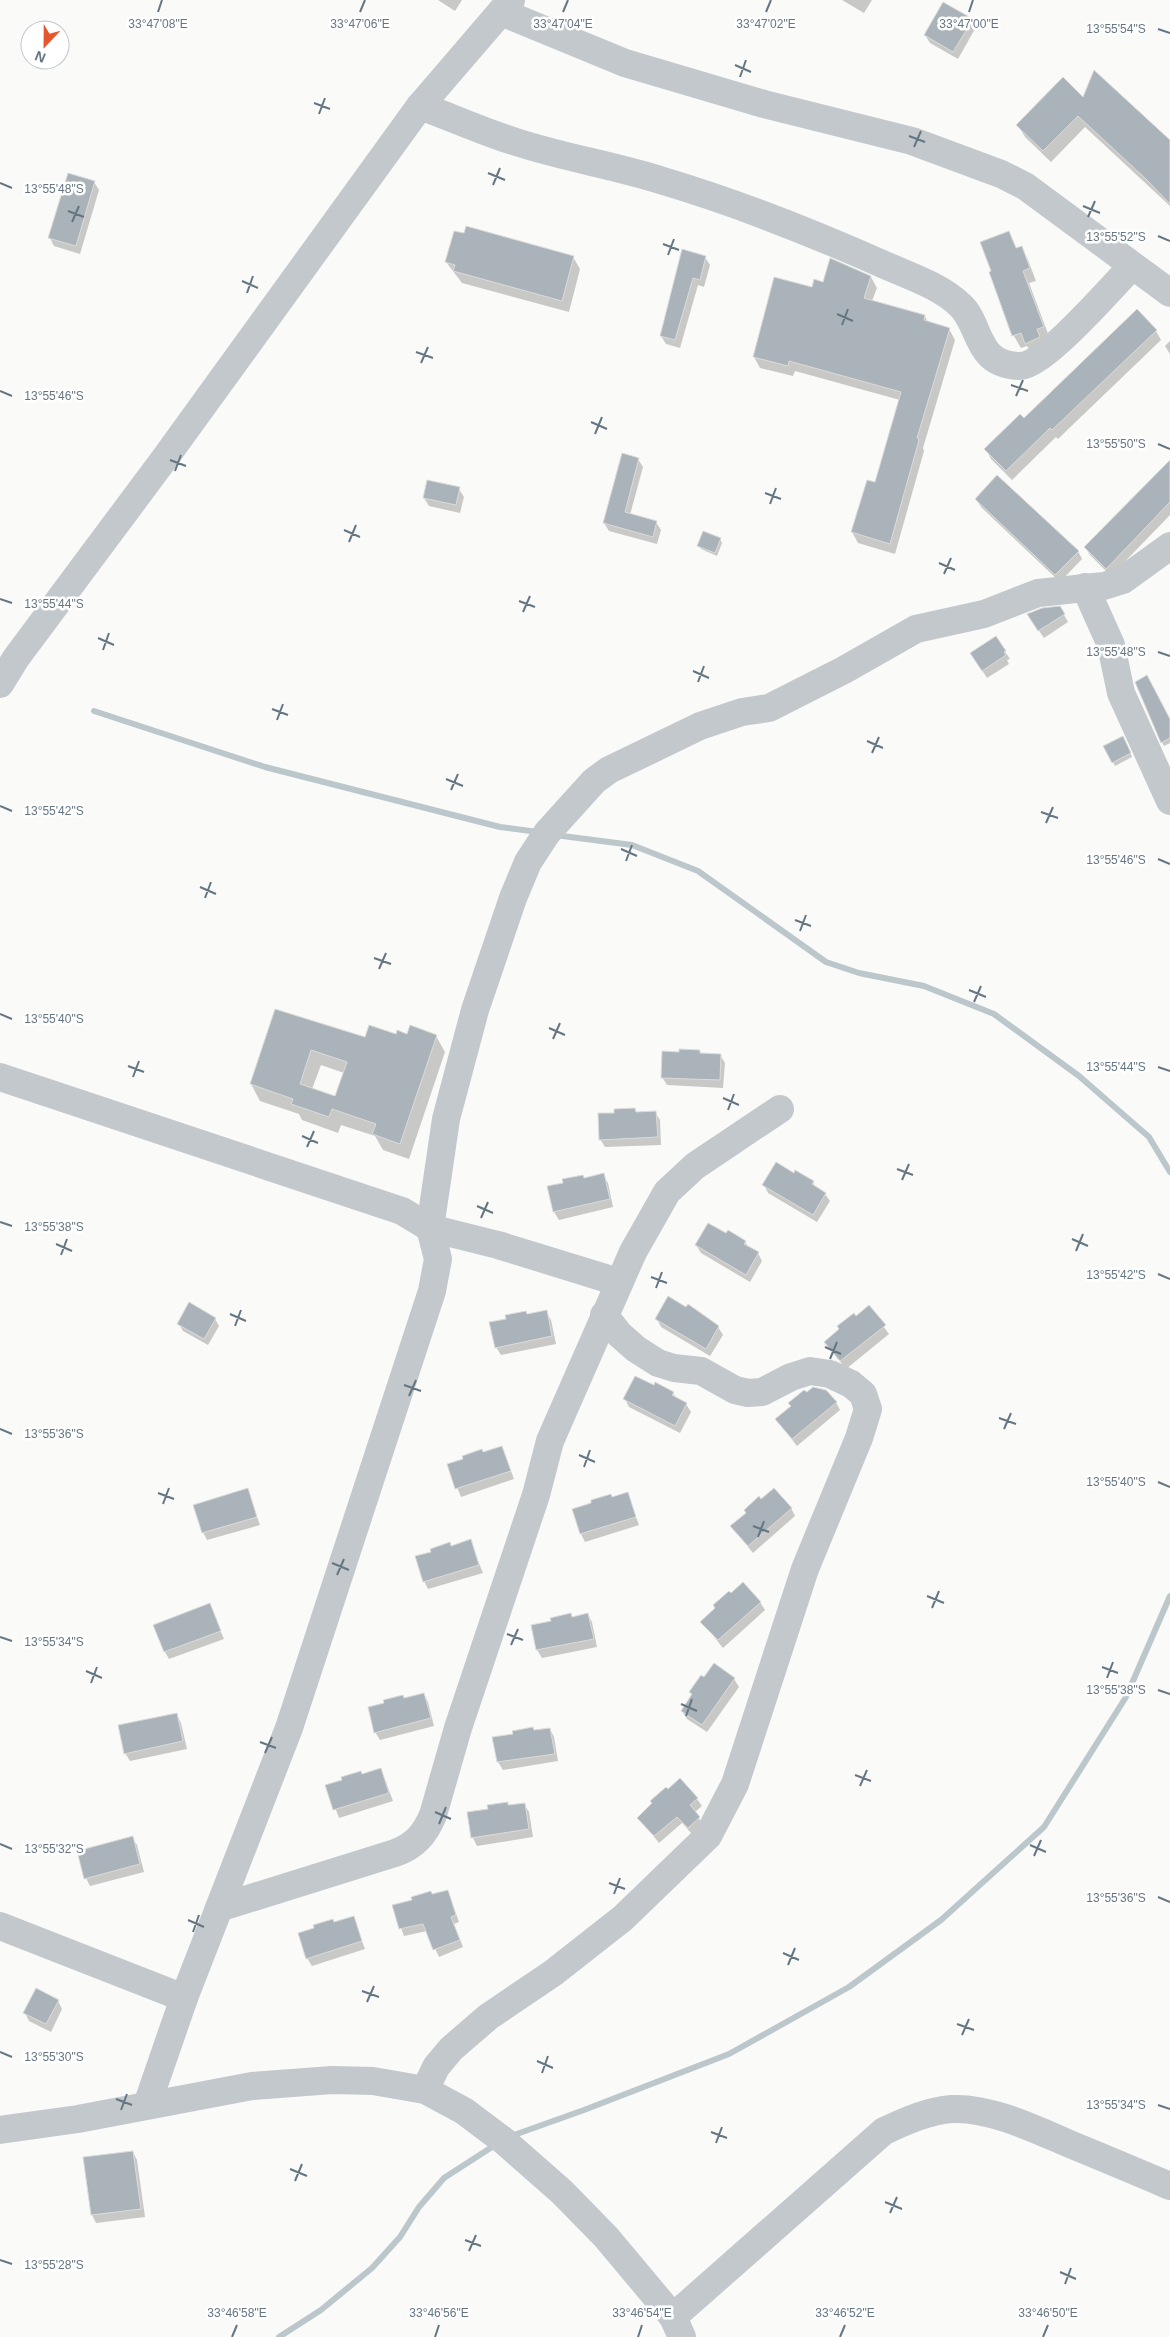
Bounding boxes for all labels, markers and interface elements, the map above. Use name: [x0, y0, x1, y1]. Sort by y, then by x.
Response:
text: 33°47'08"E: [128, 17, 188, 31]
text: 33°47'06"E: [330, 17, 390, 31]
text: 33°47'04"E: [533, 17, 593, 31]
text: 33°47'02"E: [736, 17, 796, 31]
text: 33°47'00"E: [939, 17, 999, 31]
north arrow: [20, 20, 70, 70]
text: 13°55'54"S: [1086, 22, 1146, 36]
text: N: [32, 48, 48, 66]
text: 13°55'48"S: [24, 182, 84, 196]
text: 13°55'52"S: [1086, 230, 1146, 244]
text: 13°55'46"S: [24, 389, 84, 403]
text: 13°55'50"S: [1086, 437, 1146, 451]
text: 13°55'44"S: [24, 597, 84, 611]
text: 13°55'48"S: [1086, 645, 1146, 659]
text: 13°55'42"S: [24, 804, 84, 818]
text: 13°55'46"S: [1086, 853, 1146, 867]
text: 13°55'40"S: [24, 1012, 84, 1026]
text: 13°55'44"S: [1086, 1060, 1146, 1074]
text: 13°55'38"S: [24, 1220, 84, 1234]
text: 13°55'42"S: [1086, 1268, 1146, 1282]
text: 13°55'36"S: [24, 1427, 84, 1441]
text: 13°55'40"S: [1086, 1475, 1146, 1489]
text: 13°55'34"S: [24, 1635, 84, 1649]
text: 13°55'38"S: [1086, 1683, 1146, 1697]
text: 13°55'32"S: [24, 1842, 84, 1856]
text: 13°55'36"S: [1086, 1891, 1146, 1905]
text: 13°55'30"S: [24, 2050, 84, 2064]
text: 13°55'34"S: [1086, 2098, 1146, 2112]
text: 13°55'28"S: [24, 2258, 84, 2272]
text: 33°46'58"E: [207, 2306, 267, 2320]
text: 33°46'56"E: [409, 2306, 469, 2320]
text: 33°46'54"E: [612, 2306, 672, 2320]
text: 33°46'52"E: [815, 2306, 875, 2320]
text: 33°46'50"E: [1018, 2306, 1078, 2320]

